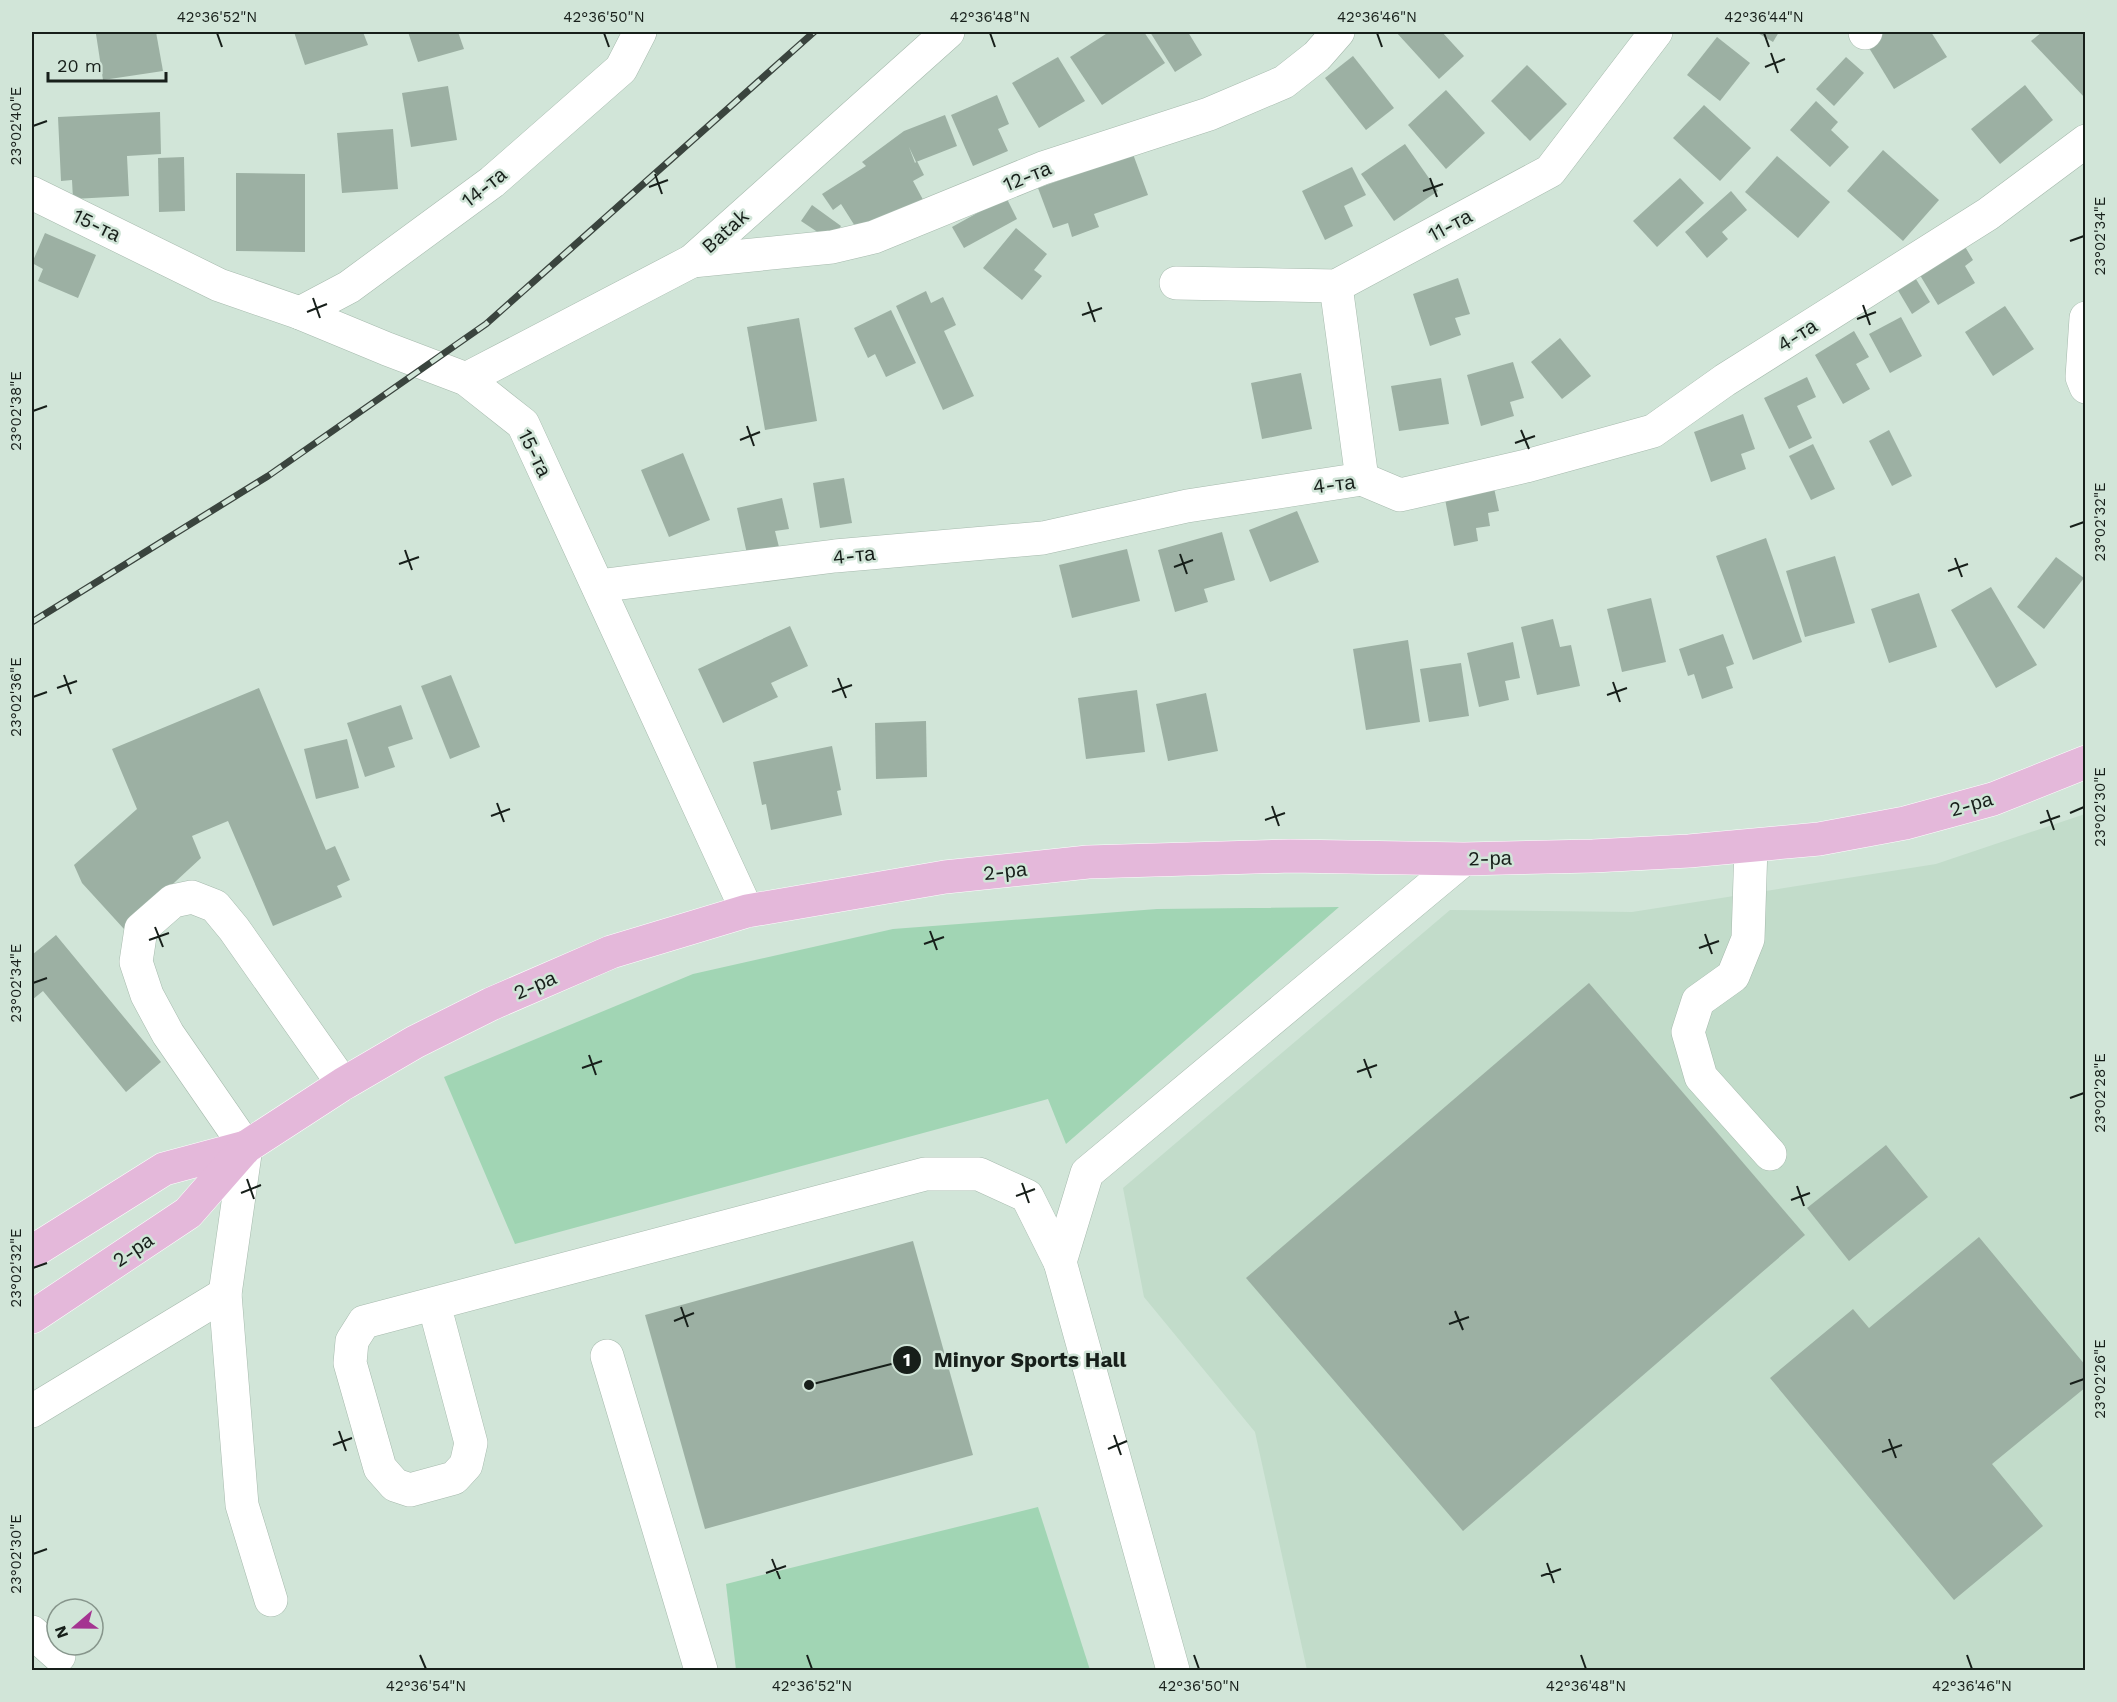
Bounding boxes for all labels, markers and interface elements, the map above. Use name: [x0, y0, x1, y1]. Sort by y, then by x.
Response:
text: 42°36'52"N: [177, 8, 257, 26]
text: 42°36'50"N: [563, 8, 645, 26]
text: 42°36'48"N: [950, 8, 1030, 26]
text: 42°36'46"N: [1337, 8, 1417, 26]
text: 42°36'44"N: [1724, 8, 1804, 26]
scale bar: [48, 45, 166, 83]
text: 20 m: [57, 55, 102, 76]
text: 23°02'40"E: [7, 87, 25, 165]
street label: 12-та: [1000, 155, 1055, 196]
street label: 14-та: [457, 162, 512, 212]
text: 23°02'34"E: [2091, 197, 2109, 275]
street label: 15-та: [69, 203, 125, 247]
street label: 11-та: [1424, 203, 1477, 246]
street label: Batak: [697, 204, 753, 258]
street label: 4-та: [1773, 313, 1822, 356]
text: 23°02'38"E: [7, 371, 25, 451]
street label: 15-та: [513, 425, 557, 481]
street label: 4-та: [1311, 469, 1357, 498]
text: 23°02'32"E: [2091, 482, 2109, 562]
street label: 4-та: [832, 541, 877, 569]
text: 23°02'36"E: [7, 657, 25, 737]
text: 23°02'30"E: [2091, 767, 2109, 847]
street label: 2-ра: [1947, 786, 1996, 822]
street label: 2-ра: [1468, 846, 1513, 870]
street label: 2-ра: [982, 857, 1029, 885]
text: 23°02'34"E: [7, 944, 25, 1022]
street label: 2-ра: [510, 965, 561, 1005]
text: 23°02'28"E: [2091, 1053, 2109, 1133]
street label: 2-ра: [108, 1227, 159, 1272]
text: 23°02'32"E: [7, 1228, 25, 1308]
text: 23°02'26"E: [2091, 1339, 2109, 1419]
callout: Minyor Sports Hall: [892, 1341, 1139, 1380]
text: Minyor Sports Hall: [934, 1347, 1126, 1372]
text: 1: [903, 1349, 911, 1370]
text: 23°02'30"E: [7, 1514, 25, 1594]
north arrow: [45, 1597, 105, 1657]
text: N: [50, 1623, 72, 1641]
text: 42°36'54"N: [386, 1677, 466, 1695]
text: 42°36'52"N: [772, 1677, 852, 1695]
text: 42°36'50"N: [1158, 1677, 1240, 1695]
text: 42°36'48"N: [1546, 1677, 1626, 1695]
text: 42°36'46"N: [1932, 1677, 2012, 1695]

